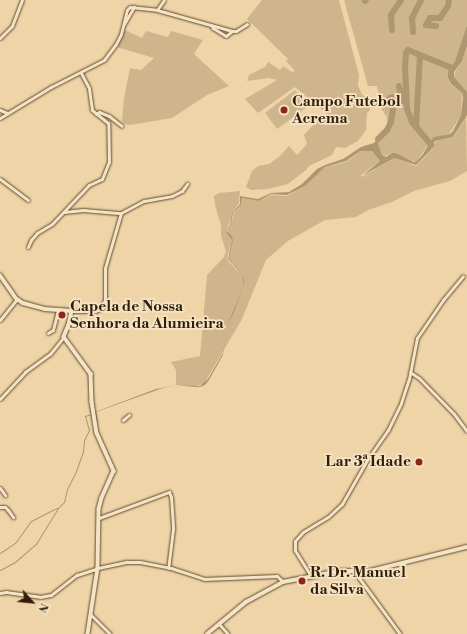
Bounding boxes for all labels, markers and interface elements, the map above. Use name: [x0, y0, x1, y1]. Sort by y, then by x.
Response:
place label: Campo Futebol Acrema: [292, 92, 401, 127]
marker: Campo Futebol Acrema: [279, 105, 289, 115]
place label: Capela de Nossa Senhora da Alumieira: [70, 297, 224, 332]
marker: Capela de Nossa Senhora da Alumieira: [57, 310, 67, 320]
place label: Lar 3ª Idade: [325, 453, 411, 471]
marker: Lar 3ª Idade: [414, 457, 424, 467]
place label: R. Dr. Manuel da Silva: [310, 563, 406, 598]
marker: R. Dr. Manuel da Silva: [297, 576, 307, 586]
north arrow: [12, 582, 52, 622]
text: N: [34, 600, 51, 614]

